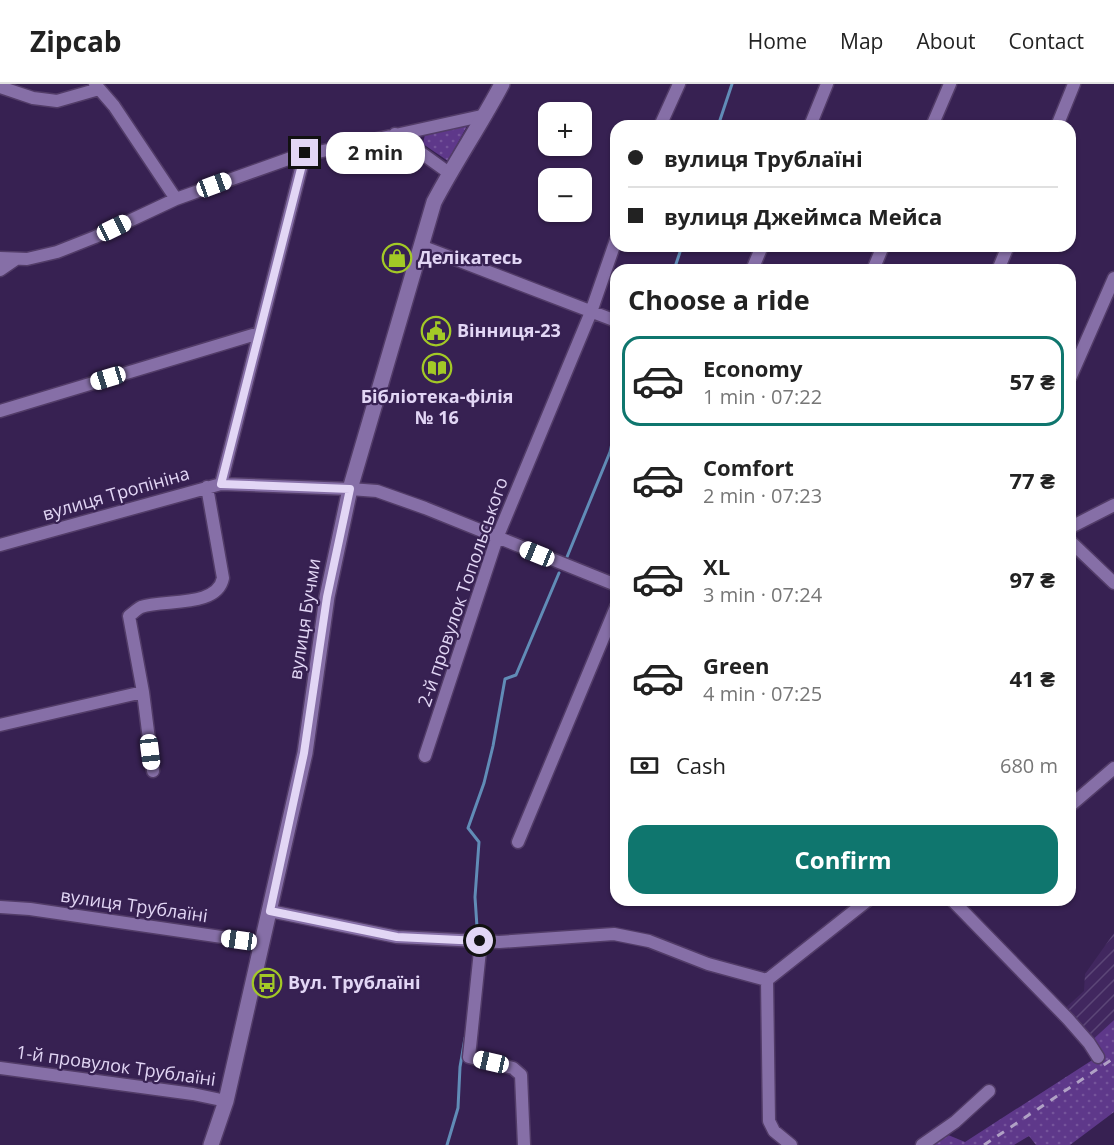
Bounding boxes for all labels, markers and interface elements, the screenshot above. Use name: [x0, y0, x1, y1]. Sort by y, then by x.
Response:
text: Zipcab: [30, 22, 122, 60]
text: Home: [748, 27, 807, 55]
text: Map: [840, 27, 883, 55]
text: About: [916, 27, 976, 55]
text: Contact: [1009, 27, 1084, 55]
map controls: [538, 102, 592, 222]
button: +: [538, 102, 592, 156]
callout: 2 min: [326, 132, 425, 174]
route end: [291, 139, 318, 166]
text: 2 min: [348, 139, 403, 166]
text: вулиця Трублаїні: [664, 143, 863, 173]
button: −: [538, 168, 592, 222]
car: [194, 170, 234, 200]
text: вулиця Джеймса Мейса: [664, 201, 942, 231]
car: [94, 212, 134, 244]
shop icon: Делікатесь: [381, 242, 413, 274]
place label: Делікатесь: [418, 245, 522, 269]
text: Choose a ride: [628, 281, 810, 318]
public building icon: Вінниця-23: [420, 315, 452, 347]
place label: Вінниця-23: [457, 318, 561, 342]
library icon: Бібліотека-філія № 16: [421, 352, 453, 384]
text: Economy: [703, 353, 802, 383]
icon: car: [631, 354, 685, 408]
car: [88, 364, 128, 392]
text: 57 ₴: [1009, 366, 1055, 396]
text: 1 min · 07:22: [703, 383, 822, 410]
place label: Бібліотека-філія № 16: [361, 384, 513, 429]
text: Comfort: [703, 452, 794, 482]
icon: car: [631, 453, 685, 507]
street label: вулиця Тропініна: [39, 461, 192, 525]
text: 77 ₴: [1009, 465, 1055, 495]
street label: 2-й провулок Топольського: [411, 474, 513, 710]
text: 2 min · 07:23: [703, 482, 822, 509]
car: [517, 539, 557, 569]
text: XL: [703, 551, 730, 581]
icon: car: [631, 552, 685, 606]
street label: вулиця Бучми: [283, 556, 325, 681]
text: 97 ₴: [1009, 564, 1055, 594]
text: 3 min · 07:24: [703, 581, 822, 608]
text: Green: [703, 650, 769, 680]
icon: car: [631, 651, 685, 705]
text: 41 ₴: [1009, 663, 1055, 693]
text: 4 min · 07:25: [703, 680, 822, 707]
car: [139, 733, 161, 771]
icon: cash: [628, 749, 661, 782]
text: Cash: [676, 750, 726, 780]
text: 680 m: [1000, 752, 1058, 779]
button: Confirm: [628, 825, 1058, 894]
street label: вулиця Трублаїні: [59, 883, 209, 927]
route start: [466, 927, 493, 954]
car: [220, 929, 258, 951]
bus stop icon: Вул. Трублаїні: [251, 967, 283, 999]
place label: Вул. Трублаїні: [288, 970, 420, 994]
street label: 1-й провулок Трублаїні: [15, 1039, 217, 1091]
car: [471, 1049, 511, 1075]

